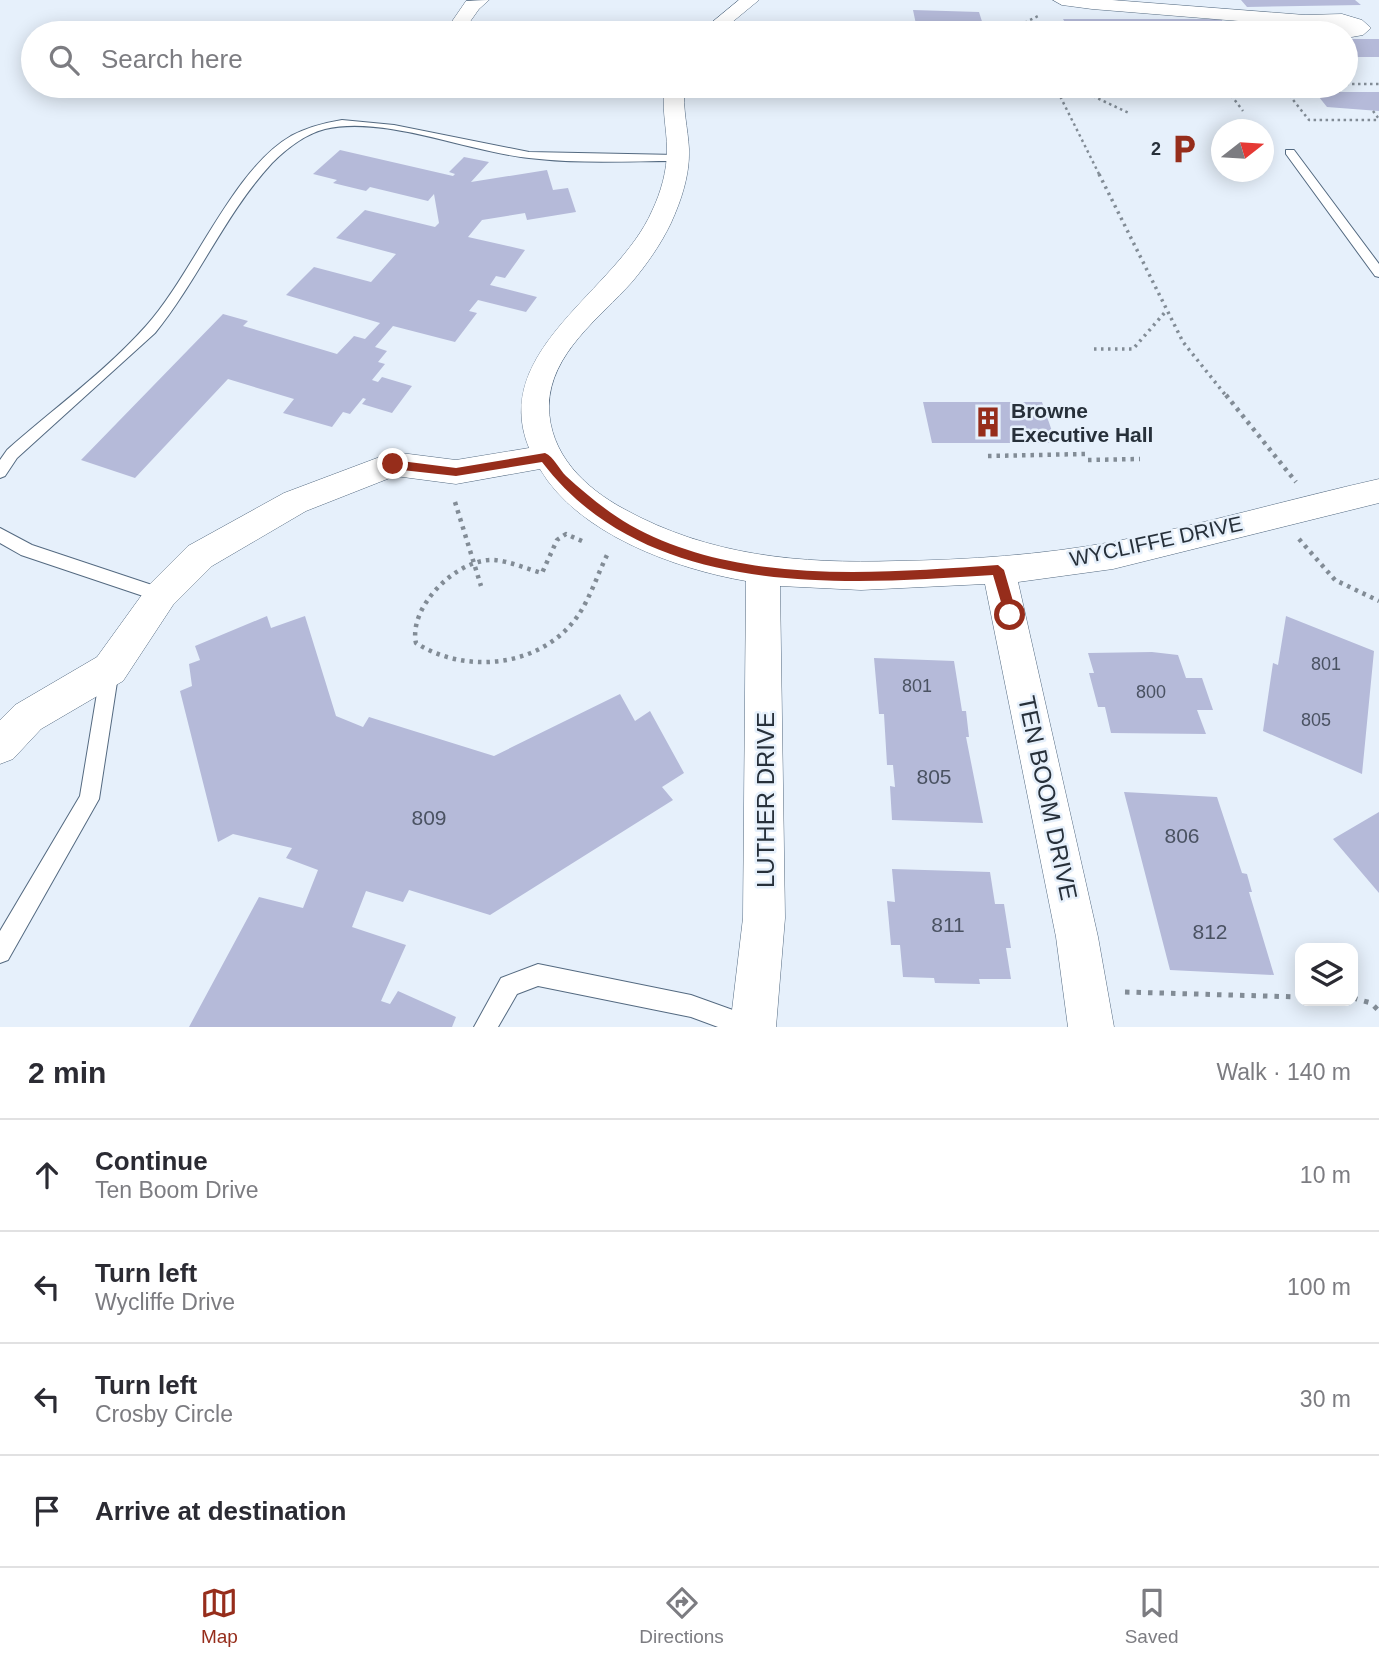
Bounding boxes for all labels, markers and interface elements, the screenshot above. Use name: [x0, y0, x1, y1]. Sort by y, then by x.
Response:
search box: [21, 21, 1358, 98]
icon: search: [45, 41, 83, 79]
text: Search here: [101, 44, 243, 74]
north arrow: [1211, 119, 1274, 182]
parking icon: 2: [1167, 132, 1201, 166]
place label: 2: [1151, 139, 1161, 159]
place label: Browne Executive Hall: [1011, 399, 1153, 446]
building icon: Browne Executive Hall: [971, 405, 1005, 439]
route end: [377, 448, 408, 479]
street label: WYCLIFFE DRIVE: [1067, 511, 1245, 571]
route start: [994, 599, 1025, 630]
house number: 801: [1311, 654, 1341, 674]
house number: 801: [902, 676, 932, 696]
house number: 800: [1136, 682, 1166, 702]
street label: TEN BOOM DRIVE: [1013, 693, 1083, 903]
house number: 805: [1301, 710, 1331, 730]
street label: LUTHER DRIVE: [752, 712, 779, 888]
house number: 805: [916, 765, 952, 788]
house number: 809: [411, 806, 447, 829]
house number: 806: [1164, 824, 1200, 847]
house number: 811: [931, 913, 965, 936]
house number: 812: [1192, 920, 1228, 943]
map controls: [1295, 943, 1358, 1006]
button: layers: [1295, 943, 1358, 1006]
text: 2 min: [28, 1056, 106, 1089]
text: Walk · 140 m: [1216, 1059, 1351, 1085]
text: Continue: [95, 1146, 208, 1176]
icon: ahead: [28, 1156, 66, 1194]
text: 10 m: [1300, 1162, 1351, 1188]
text: Ten Boom Drive: [95, 1177, 259, 1203]
text: Turn left: [95, 1258, 197, 1288]
icon: left: [28, 1268, 66, 1306]
text: 100 m: [1287, 1274, 1351, 1300]
text: Wycliffe Drive: [95, 1289, 235, 1315]
text: Turn left: [95, 1370, 197, 1400]
icon: left: [28, 1380, 66, 1418]
text: 30 m: [1300, 1386, 1351, 1412]
text: Crosby Circle: [95, 1401, 233, 1427]
icon: arrive: [28, 1492, 66, 1530]
text: Arrive at destination: [95, 1496, 346, 1526]
tab: Map: [200, 1584, 238, 1648]
tab: Directions: [639, 1584, 724, 1648]
tab: Saved: [1125, 1584, 1179, 1648]

